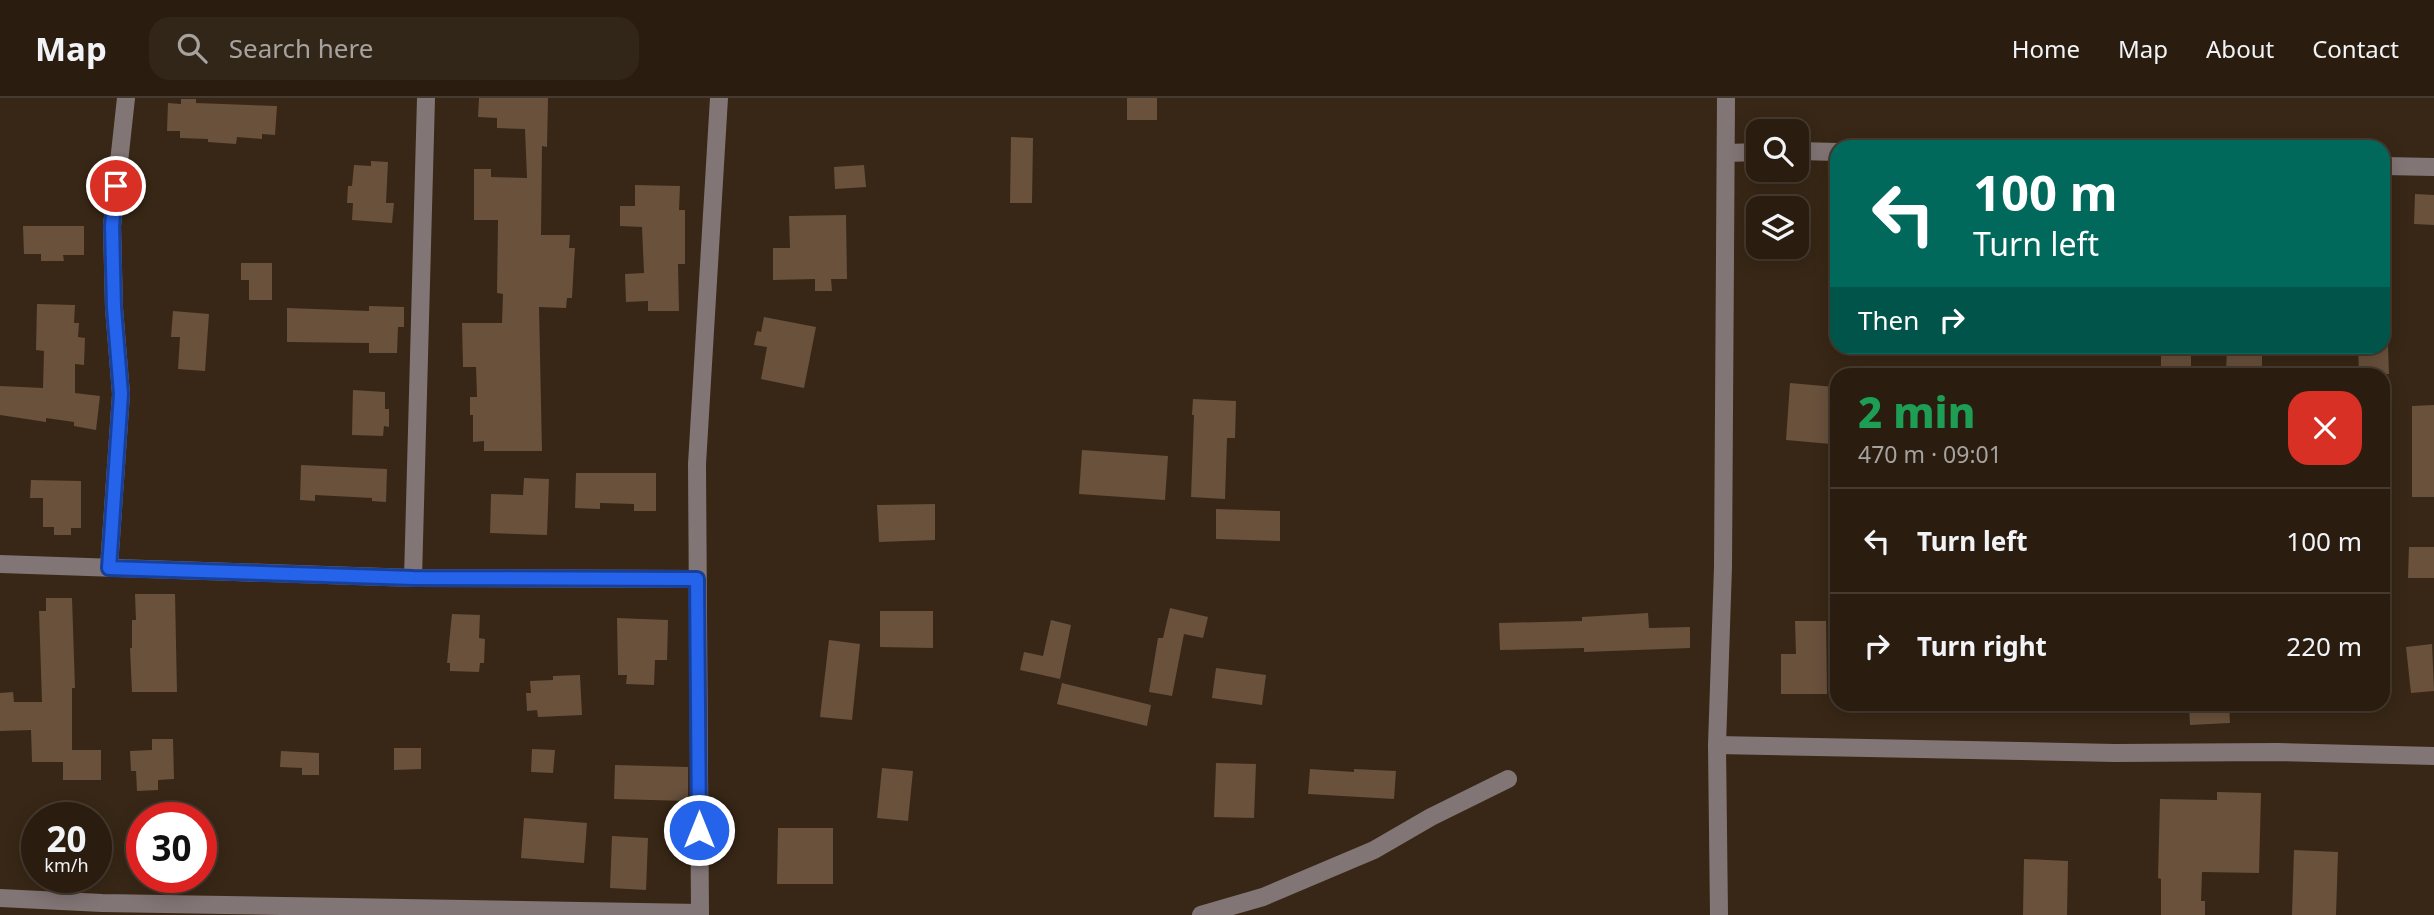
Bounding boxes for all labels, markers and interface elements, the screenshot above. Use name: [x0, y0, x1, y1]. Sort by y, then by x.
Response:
search box: [149, 17, 639, 80]
text: Map: [35, 26, 107, 71]
icon: search: [173, 29, 211, 67]
text: Search here: [229, 30, 373, 66]
text: Home: [2012, 32, 2080, 65]
text: Map: [2118, 32, 2168, 65]
text: About: [2206, 32, 2274, 65]
text: Contact: [2312, 32, 2399, 65]
map controls: [1746, 119, 1809, 259]
button: search: [1746, 119, 1809, 182]
pin: [86, 156, 146, 216]
text: 100 m: [1973, 159, 2118, 225]
icon: arrive: [97, 167, 135, 205]
icon: left: [1858, 168, 1949, 259]
button: layers: [1746, 196, 1809, 259]
text: Turn left: [1973, 222, 2099, 265]
icon: right: [1933, 301, 1971, 339]
text: Then: [1858, 302, 1919, 338]
text: 2 min: [1858, 383, 1975, 440]
button: close: [2288, 391, 2362, 465]
text: 470 m · 09:01: [1858, 438, 2002, 470]
icon: left: [1858, 522, 1896, 560]
text: Turn left: [1917, 523, 2028, 559]
text: 100 m: [2286, 523, 2362, 559]
icon: right: [1858, 627, 1896, 665]
text: Turn right: [1917, 628, 2047, 664]
text: 220 m: [2286, 628, 2362, 664]
position arrow: [662, 793, 736, 867]
speed limit sign: 30: [126, 802, 217, 893]
text: 20: [46, 815, 87, 862]
text: km/h: [44, 853, 89, 877]

